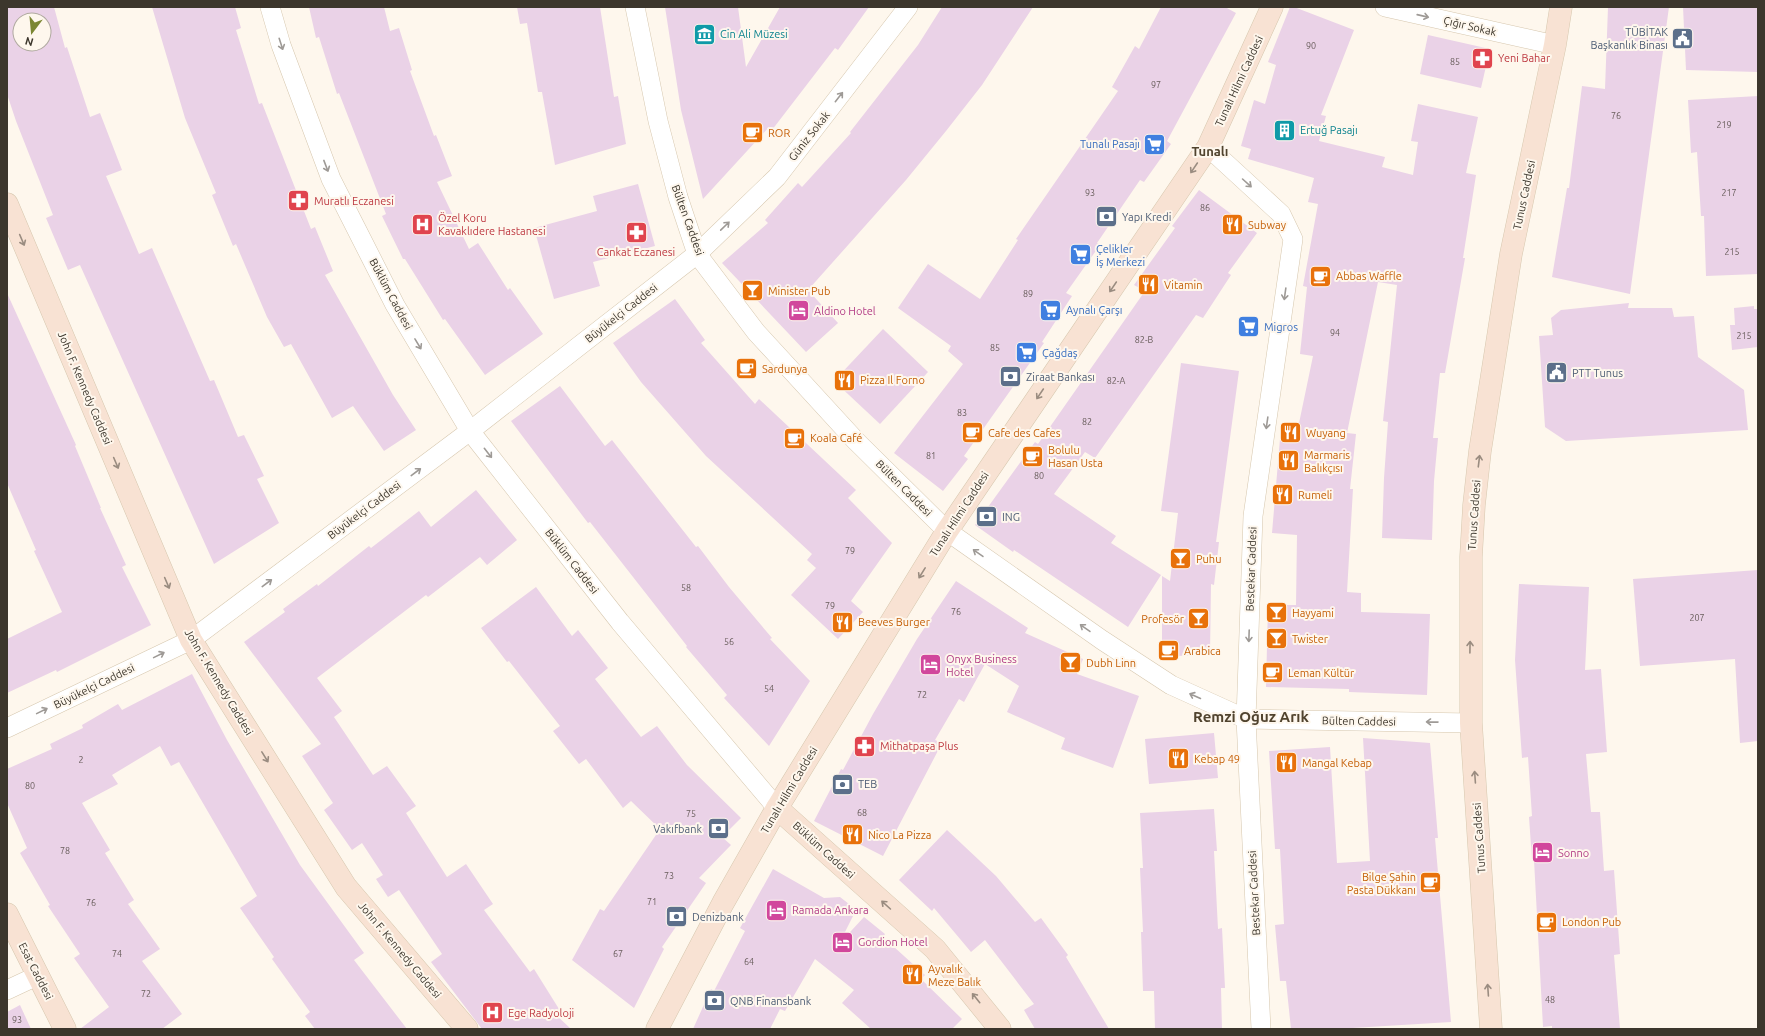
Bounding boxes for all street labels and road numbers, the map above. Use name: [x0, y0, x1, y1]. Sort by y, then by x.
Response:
street label: Çığır Sokak: [1442, 14, 1498, 38]
street label: Tunalı Hilmi Caddesi: [1213, 34, 1265, 128]
street label: Güniz Sokak: [786, 109, 832, 163]
street label: Tunus Caddesi: [1511, 159, 1537, 231]
street label: Bülten Caddesi: [670, 183, 706, 257]
street label: Büklüm Caddesi: [367, 256, 415, 332]
street label: Büyükelçi Caddesi: [583, 281, 659, 345]
street label: John F. Kennedy Caddesi: [56, 330, 114, 446]
street label: Bülten Caddesi: [874, 458, 934, 518]
street label: Tunalı Hilmi Caddesi: [927, 469, 991, 559]
street label: Büyükelçi Caddesi: [325, 479, 403, 541]
street label: Tunus Caddesi: [1466, 479, 1482, 551]
street label: Büklüm Caddesi: [543, 526, 601, 596]
street label: Bestekar Caddesi: [1244, 526, 1258, 612]
street label: John F. Kennedy Caddesi: [183, 627, 255, 737]
street label: Büyükelçi Caddesi: [52, 661, 136, 711]
street label: Bülten Caddesi: [1322, 714, 1396, 728]
street label: Tunalı Hilmi Caddesi: [758, 745, 820, 835]
street label: Tunus Caddesi: [1471, 802, 1487, 874]
street label: Büklüm Caddesi: [791, 819, 857, 881]
street label: Bestekar Caddesi: [1246, 850, 1262, 936]
street label: John F. Kennedy Caddesi: [356, 900, 444, 1000]
street label: Esat Caddesi: [17, 941, 55, 1001]

